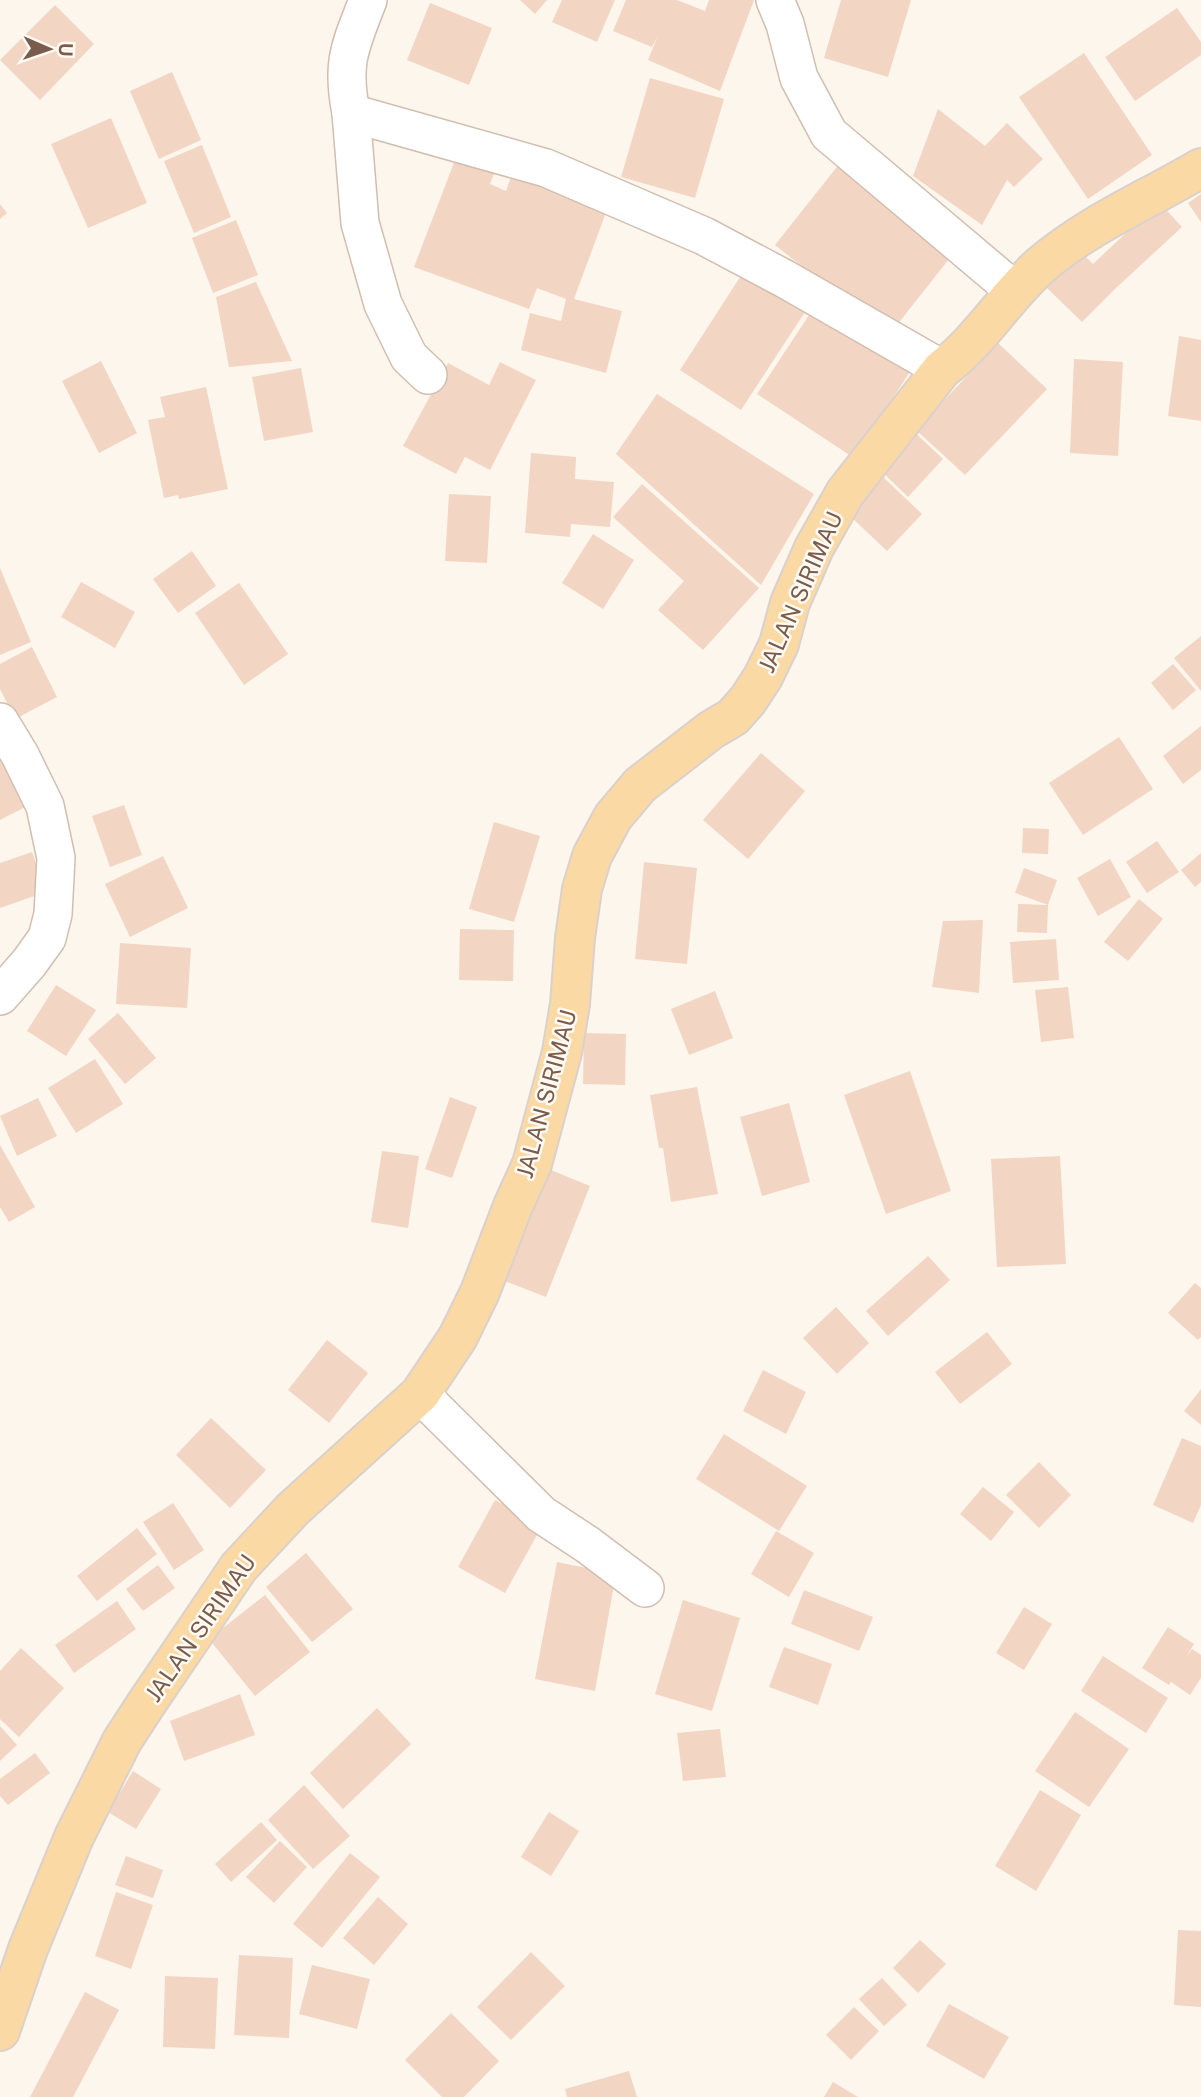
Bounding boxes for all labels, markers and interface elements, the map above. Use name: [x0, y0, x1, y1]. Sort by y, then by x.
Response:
north arrow: [14, 14, 84, 84]
text: U: [55, 42, 77, 57]
street label: JALAN SIRIMAU: [752, 507, 848, 677]
street label: JALAN SIRIMAU: [511, 1007, 581, 1181]
street label: JALAN SIRIMAU: [139, 1549, 261, 1707]

